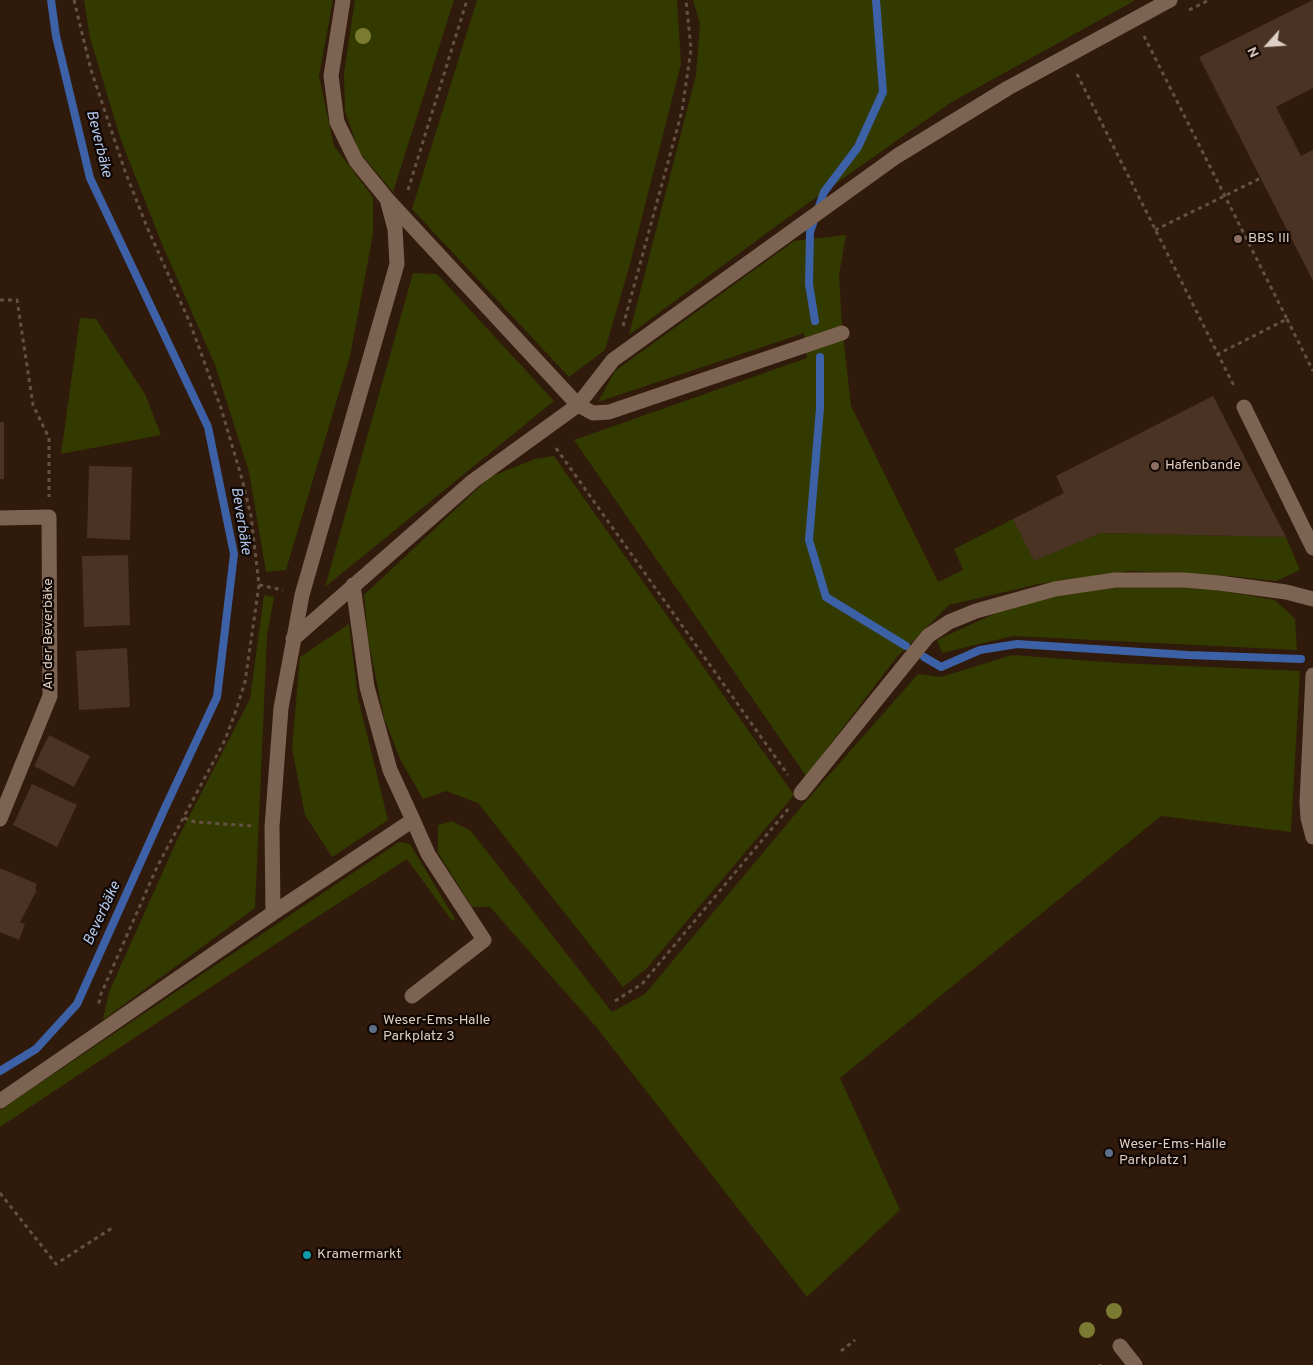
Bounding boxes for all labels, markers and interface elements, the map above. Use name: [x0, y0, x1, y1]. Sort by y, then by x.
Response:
north arrow: [1243, 20, 1293, 70]
text: N: [1244, 44, 1264, 60]
water label: Beverbäke: [81, 109, 115, 179]
place label: BBS III: [1248, 231, 1290, 247]
marker: BBS III: [1232, 233, 1244, 245]
place label: Hafenbande: [1165, 458, 1241, 474]
marker: Hafenbande: [1149, 460, 1161, 472]
water label: Beverbäke: [226, 486, 254, 556]
street label: An der Beverbäke: [41, 578, 57, 690]
water label: Beverbäke: [80, 879, 126, 949]
place label: Weser-Ems-Halle Parkplatz 3: [383, 1013, 490, 1046]
marker: Weser-Ems-Halle Parkplatz 3: [367, 1023, 379, 1035]
place label: Weser-Ems-Halle Parkplatz 1: [1119, 1137, 1226, 1170]
marker: Weser-Ems-Halle Parkplatz 1: [1103, 1147, 1115, 1159]
place label: Kramermarkt: [317, 1247, 402, 1263]
marker: Kramermarkt: [301, 1249, 313, 1261]

